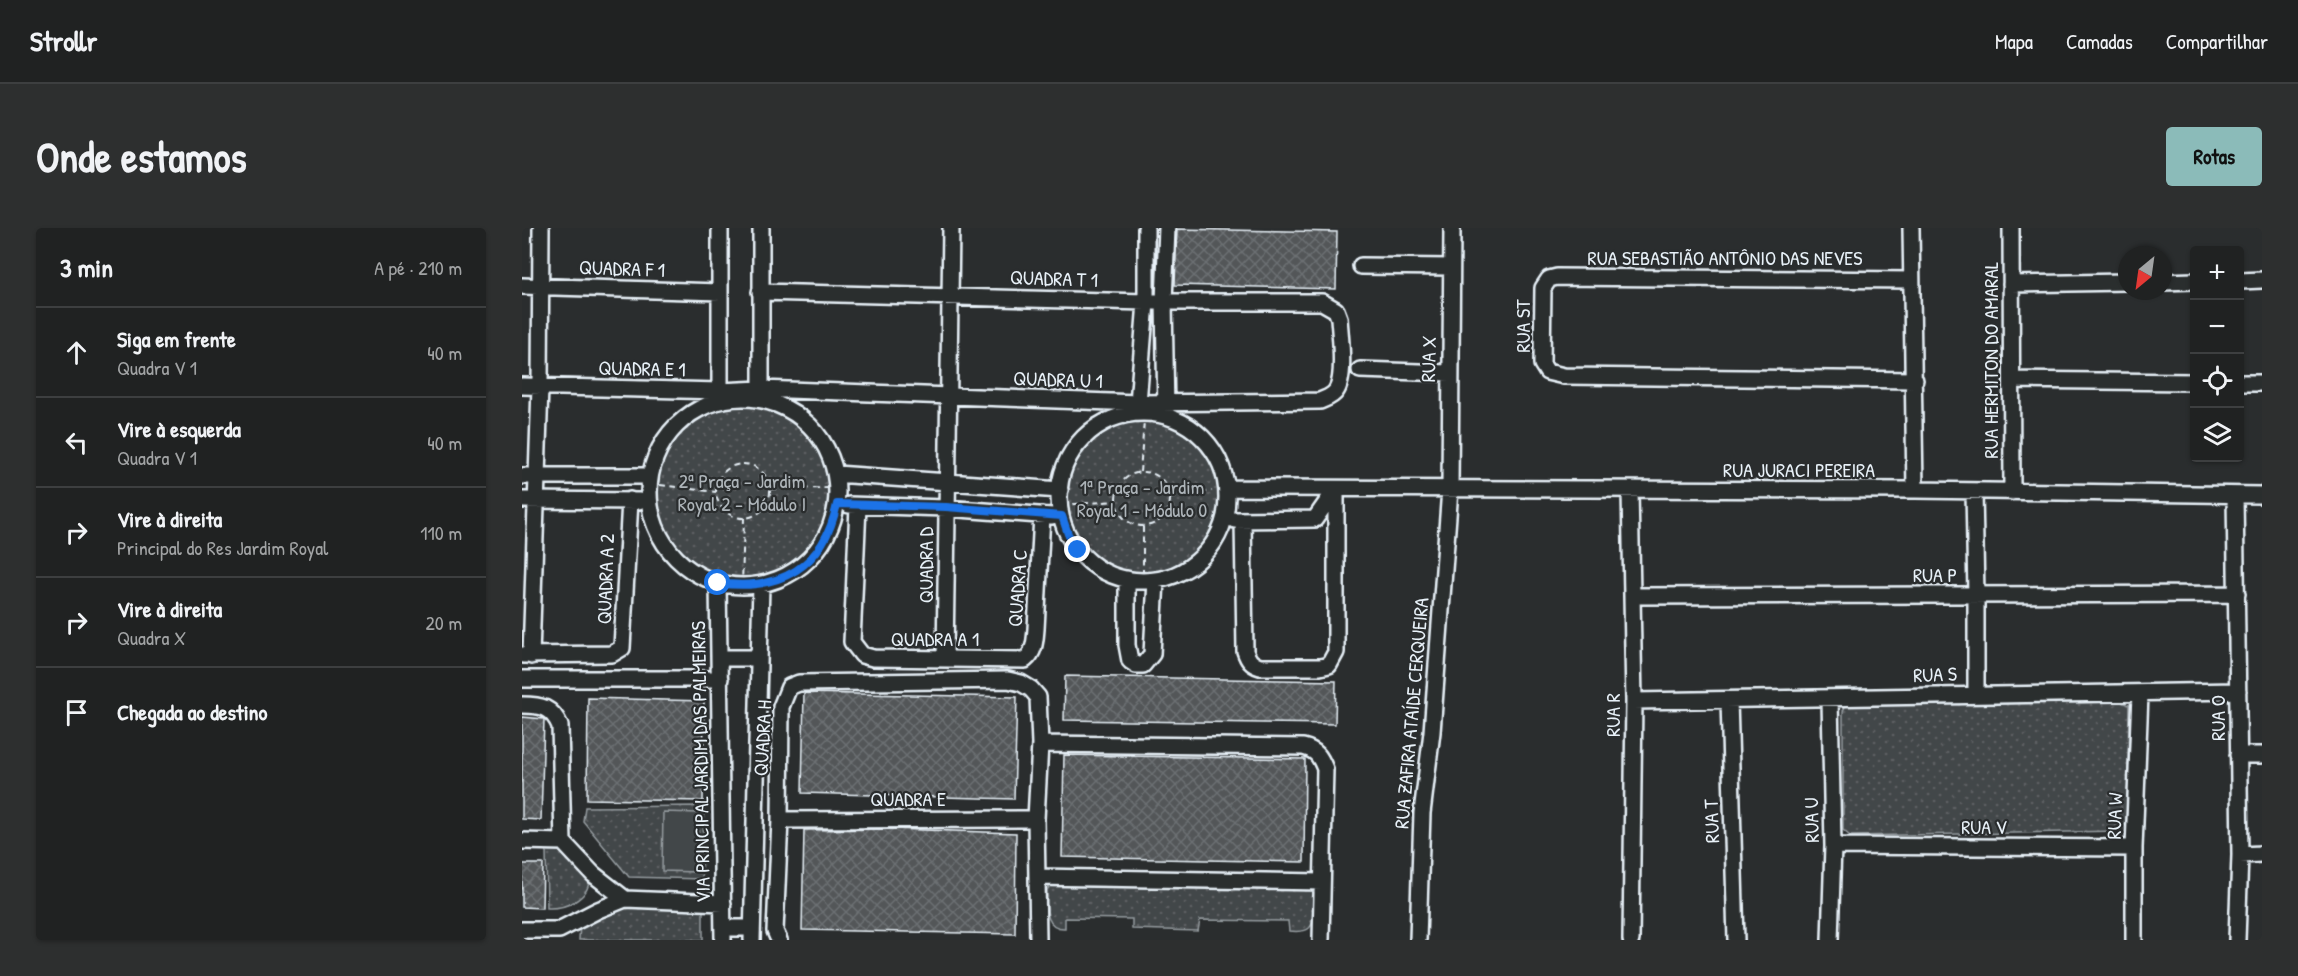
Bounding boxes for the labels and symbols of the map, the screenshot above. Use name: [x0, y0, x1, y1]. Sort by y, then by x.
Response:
street label: RUA SEBASTIÃO ANTÔNIO DAS NEVES: [1588, 244, 1862, 271]
north arrow: [2118, 246, 2172, 300]
street label: QUADRA F 1: [578, 253, 666, 283]
street label: RUA HERMITON DO AMARAL: [1977, 262, 2004, 458]
street label: QUADRA T 1: [1010, 263, 1098, 293]
street label: RUA ST: [1509, 299, 1536, 352]
street label: RUA X: [1414, 336, 1442, 382]
street label: QUADRA E 1: [598, 354, 686, 382]
street label: QUADRA U 1: [1013, 364, 1103, 394]
street label: RUA JURACI PEREIRA: [1723, 456, 1875, 483]
park label: 2ª Praça - Jardim Royal 2 - Módulo I: [678, 467, 806, 517]
park label: 1ª Praça - Jardim Royal 1 - Módulo 0: [1077, 473, 1207, 523]
street label: QUADRA D: [912, 526, 939, 603]
street label: QUADRA A 2: [590, 533, 620, 625]
route end: [1064, 536, 1090, 562]
street label: QUADRA C: [1001, 548, 1033, 628]
street label: RUA P: [1913, 561, 1957, 588]
route start: [704, 569, 730, 595]
street label: RUA ZAFIRA ATAÍDE CERQUEIRA: [1387, 596, 1435, 830]
street label: VIA PRINCIPAL JARDIM DAS PALMEIRAS: [684, 621, 716, 903]
street label: QUADRA A 1: [891, 625, 979, 652]
street label: RUA S: [1913, 660, 1957, 688]
street label: RUA R: [1599, 693, 1626, 737]
street label: RUA O: [2204, 695, 2231, 741]
street label: QUADRA H: [747, 699, 777, 777]
street label: QUADRA E: [870, 785, 946, 812]
street label: RUA W: [2100, 791, 2128, 840]
street label: RUA U: [1797, 797, 1825, 843]
street label: RUA T: [1697, 798, 1725, 843]
street label: RUA V: [1961, 813, 2008, 840]

